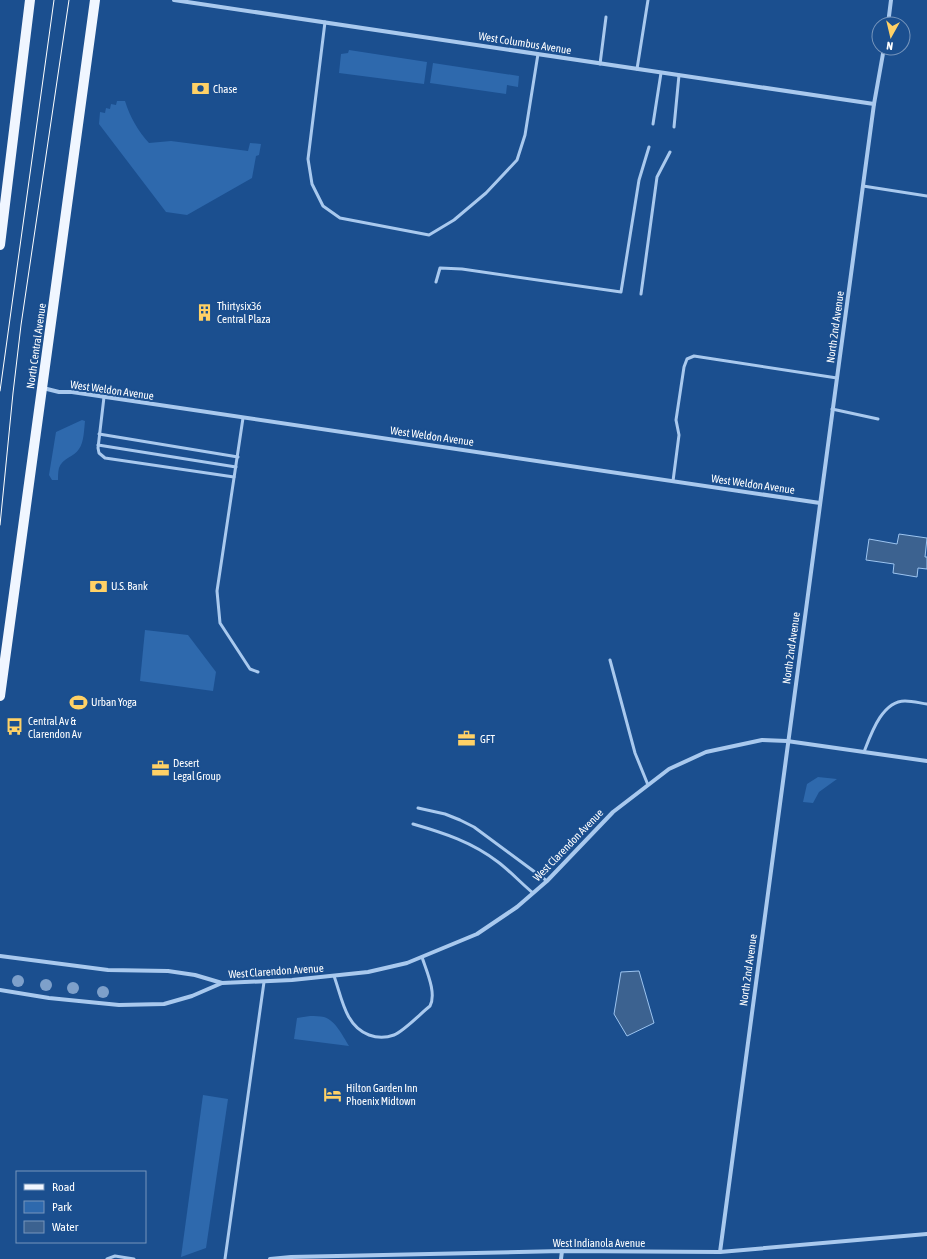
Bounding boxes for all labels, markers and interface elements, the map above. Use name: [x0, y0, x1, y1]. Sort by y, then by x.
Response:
north arrow: [871, 16, 911, 56]
street label: West Columbus Avenue: [478, 30, 572, 56]
text: N: [886, 40, 894, 52]
bank icon: Chase: [190, 79, 210, 99]
place label: Chase: [213, 83, 237, 95]
street label: North 2nd Avenue: [824, 290, 846, 364]
place label: Thirtysix36 Central Plaza: [217, 300, 271, 325]
street label: North Central Avenue: [24, 302, 48, 390]
building icon: Thirtysix36 Central Plaza: [194, 302, 214, 322]
street label: West Weldon Avenue: [69, 378, 155, 402]
street label: West Weldon Avenue: [389, 424, 475, 448]
street label: West Weldon Avenue: [710, 472, 796, 496]
bank icon: U.S. Bank: [88, 576, 108, 596]
place label: U.S. Bank: [111, 580, 148, 592]
street label: North 2nd Avenue: [780, 611, 802, 685]
sports icon: Urban Yoga: [68, 692, 88, 712]
place label: Urban Yoga: [91, 696, 137, 708]
place label: Central Av & Clarendon Av: [28, 715, 82, 740]
bus stop icon: Central Av & Clarendon Av: [5, 717, 25, 737]
office icon: GFT: [457, 729, 477, 749]
place label: GFT: [480, 733, 495, 745]
place label: Desert Legal Group: [173, 757, 221, 782]
office icon: Desert Legal Group: [150, 759, 170, 779]
street label: West Clarendon Avenue: [531, 807, 605, 883]
street label: North 2nd Avenue: [737, 933, 759, 1007]
street label: West Clarendon Avenue: [228, 962, 324, 980]
place label: Hilton Garden Inn Phoenix Midtown: [346, 1082, 418, 1107]
hotel icon: Hilton Garden Inn Phoenix Midtown: [323, 1084, 343, 1104]
legend: [16, 1171, 146, 1243]
text: Road: [52, 1180, 75, 1194]
text: Park: [52, 1200, 73, 1214]
text: Water: [52, 1220, 79, 1234]
street label: West Indianola Avenue: [553, 1237, 645, 1249]

